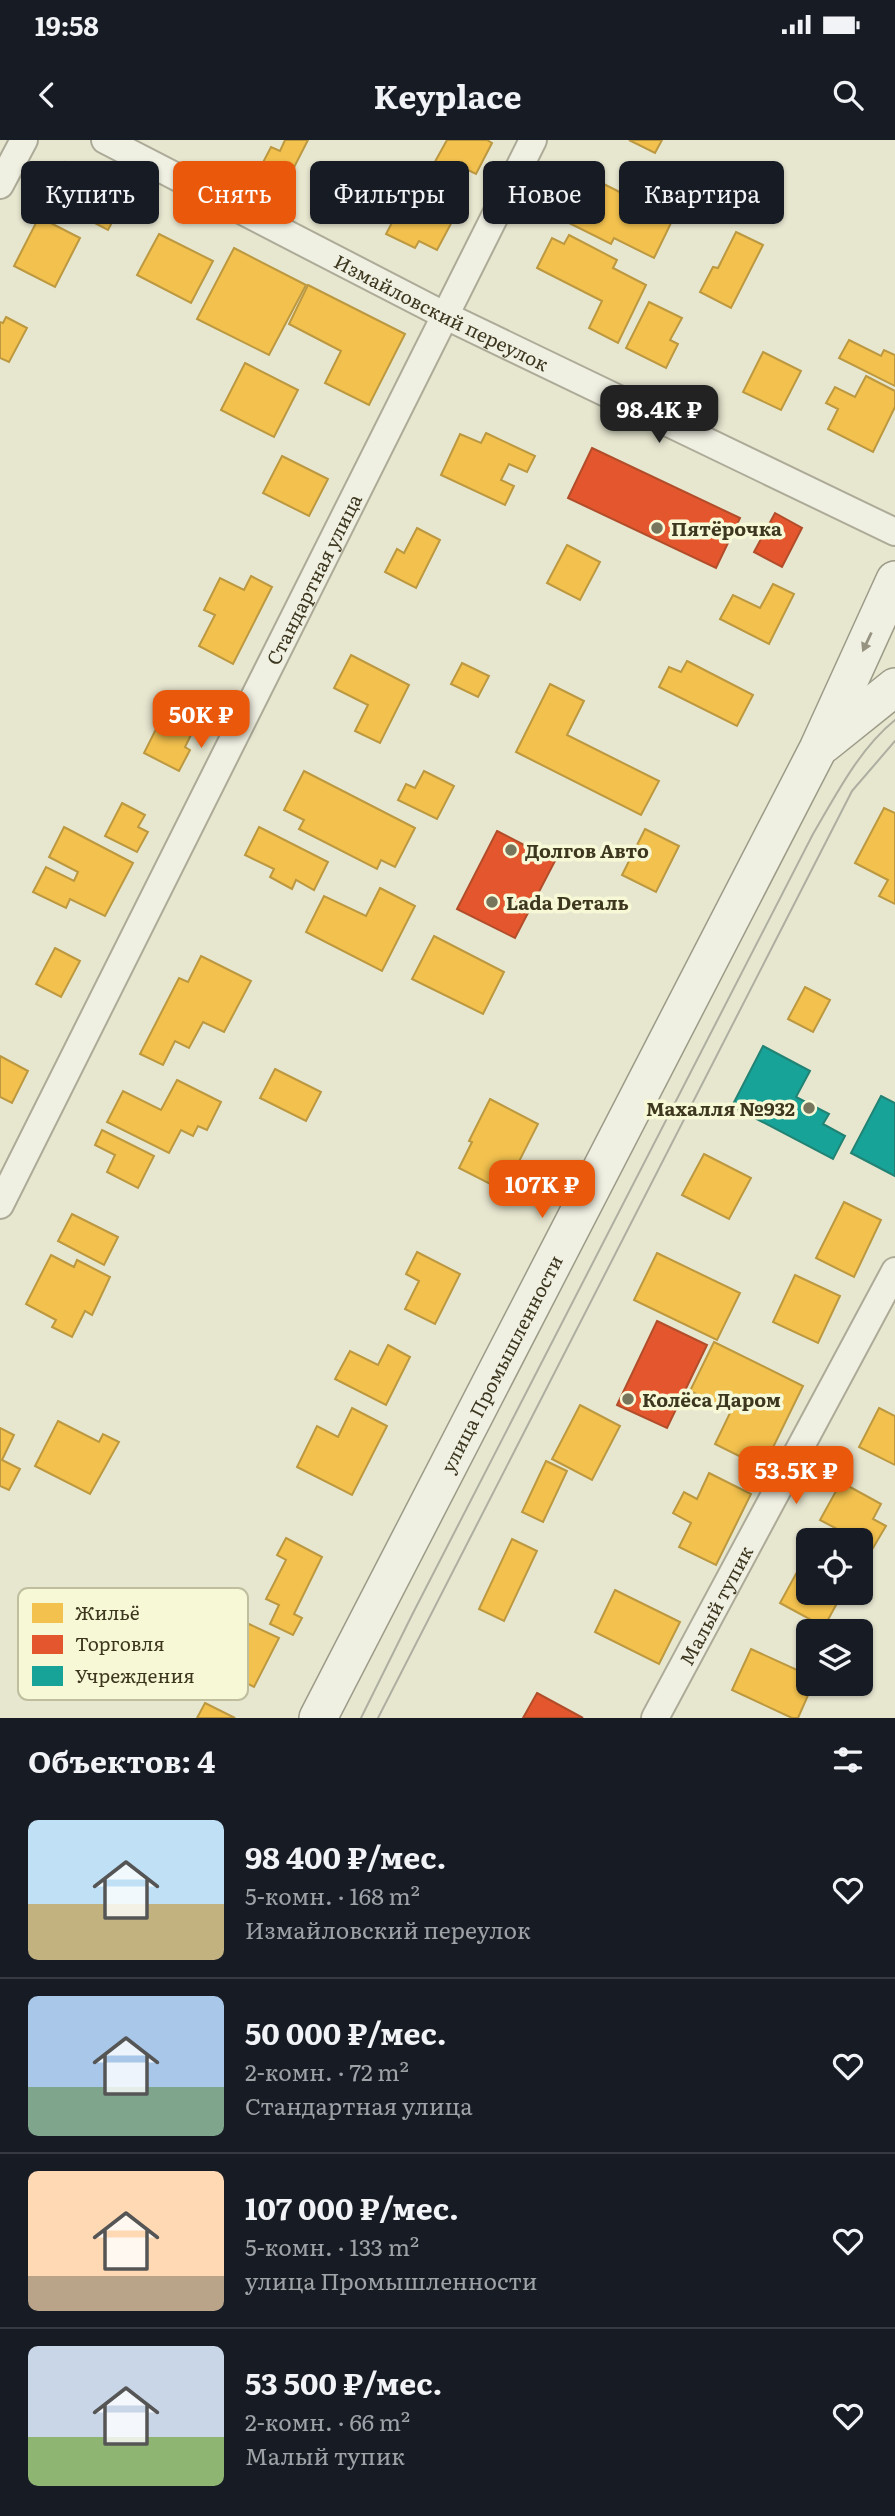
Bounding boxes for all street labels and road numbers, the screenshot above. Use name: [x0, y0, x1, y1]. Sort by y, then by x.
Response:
street label: Измайловский переулок: [330, 247, 554, 378]
street label: Стандартная улица: [259, 488, 368, 669]
street label: улица Промышленности: [433, 1250, 569, 1477]
street label: Малый тупик: [672, 1540, 760, 1670]

